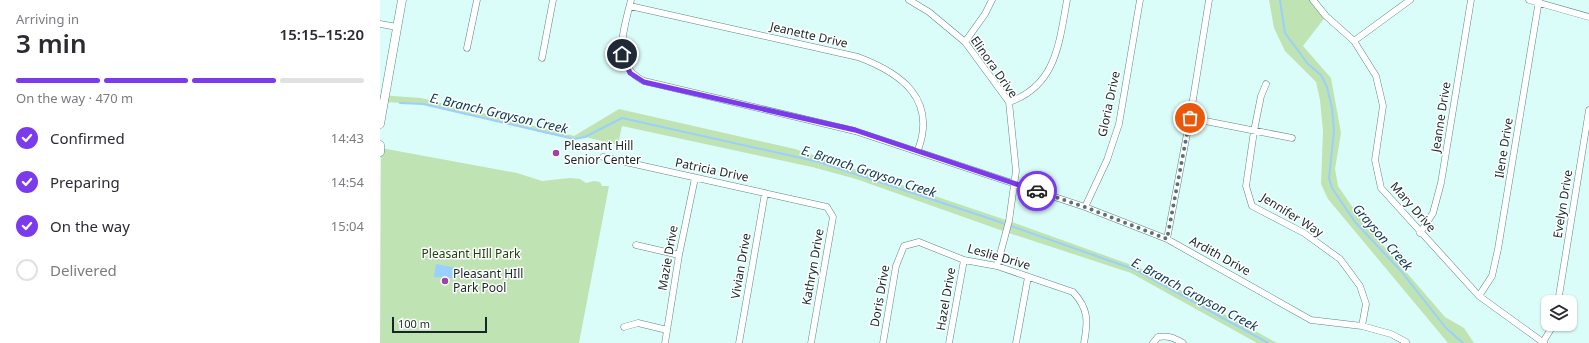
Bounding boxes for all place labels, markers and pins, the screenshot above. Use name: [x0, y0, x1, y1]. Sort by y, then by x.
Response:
pin: [605, 37, 639, 71]
pin: [1173, 101, 1207, 135]
place label: Pleasant Hill Senior Center: [564, 137, 641, 168]
marker: Pleasant Hill Senior Center: [551, 148, 561, 158]
place label: Pleasant HIll Park Pool: [453, 265, 523, 296]
marker: Pleasant HIll Park Pool: [440, 276, 450, 286]

